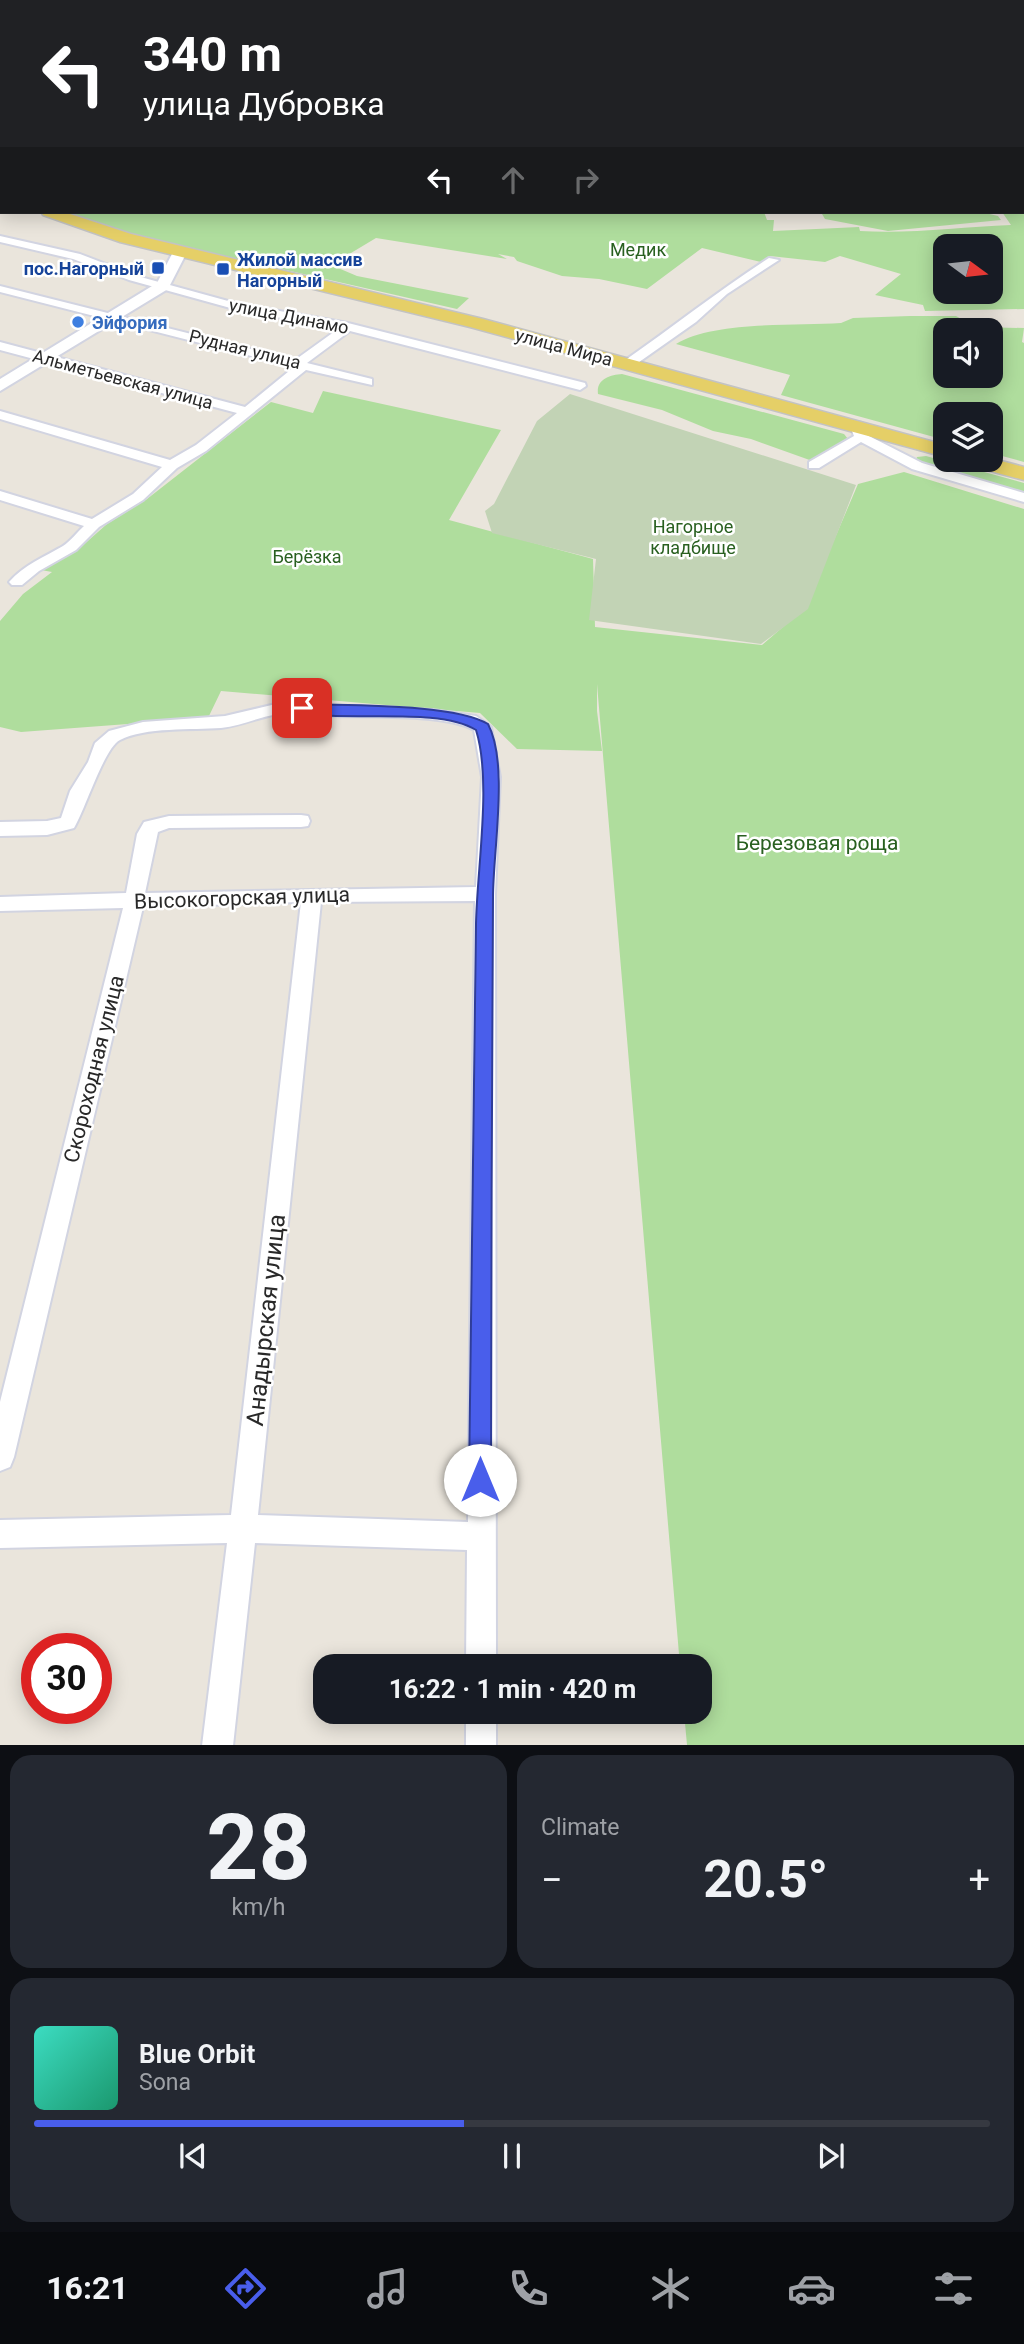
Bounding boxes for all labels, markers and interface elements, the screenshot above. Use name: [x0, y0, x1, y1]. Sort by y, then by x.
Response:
text: 340 m: [143, 26, 282, 83]
icon: left: [28, 28, 119, 119]
text: улица Дубровка: [143, 85, 385, 123]
icon: left: [421, 161, 459, 199]
icon: ahead: [494, 161, 532, 199]
icon: right: [567, 161, 605, 199]
north arrow: [933, 234, 1003, 304]
map controls: [933, 234, 1003, 472]
park label: Медик: [610, 239, 666, 260]
place label: Жилой массив Нагорный: [237, 249, 363, 291]
place label: пос.Нагорный: [24, 258, 144, 279]
marker: пос.Нагорный: [150, 260, 166, 276]
marker: Жилой массив Нагорный: [215, 261, 231, 277]
street label: улица Динамо: [227, 294, 351, 338]
place label: Эйфория: [92, 312, 168, 333]
marker: Эйфория: [70, 314, 86, 330]
button: sound: [933, 318, 1003, 388]
street label: улица Мира: [513, 324, 615, 370]
street label: Рудная улица: [187, 325, 303, 373]
street label: Альметьевская улица: [31, 345, 215, 413]
button: layers: [933, 402, 1003, 472]
park label: Нагорное кладбище: [650, 516, 736, 558]
park label: Берёзка: [272, 546, 342, 567]
pin: [272, 678, 332, 738]
icon: arrive: [283, 689, 321, 727]
park label: Березовая роща: [736, 831, 898, 855]
street label: Высокогорская улица: [134, 882, 350, 914]
street label: Скороходная улица: [59, 973, 129, 1165]
street label: Анадырская улица: [241, 1213, 291, 1427]
position arrow: [443, 1443, 517, 1517]
speed limit sign: 30: [21, 1633, 112, 1724]
text: 16:22 · 1 min · 420 m: [389, 1674, 636, 1704]
text: 28: [206, 1795, 311, 1901]
text: Climate: [541, 1814, 620, 1841]
text: 20.5°: [703, 1849, 828, 1910]
text: −: [541, 1858, 563, 1902]
text: +: [968, 1858, 990, 1902]
text: km/h: [232, 1894, 286, 1921]
text: Blue Orbit: [139, 2039, 255, 2069]
text: Sona: [139, 2069, 191, 2096]
icon: previous: [174, 2137, 212, 2175]
icon: pause: [493, 2137, 531, 2175]
icon: next: [812, 2137, 850, 2175]
icon: directions: [221, 2264, 270, 2313]
icon: music: [363, 2264, 412, 2313]
icon: phone: [504, 2264, 553, 2313]
icon: climate: [646, 2264, 695, 2313]
icon: car: [787, 2264, 836, 2313]
icon: filters: [929, 2264, 978, 2313]
text: 16:21: [46, 2269, 129, 2307]

